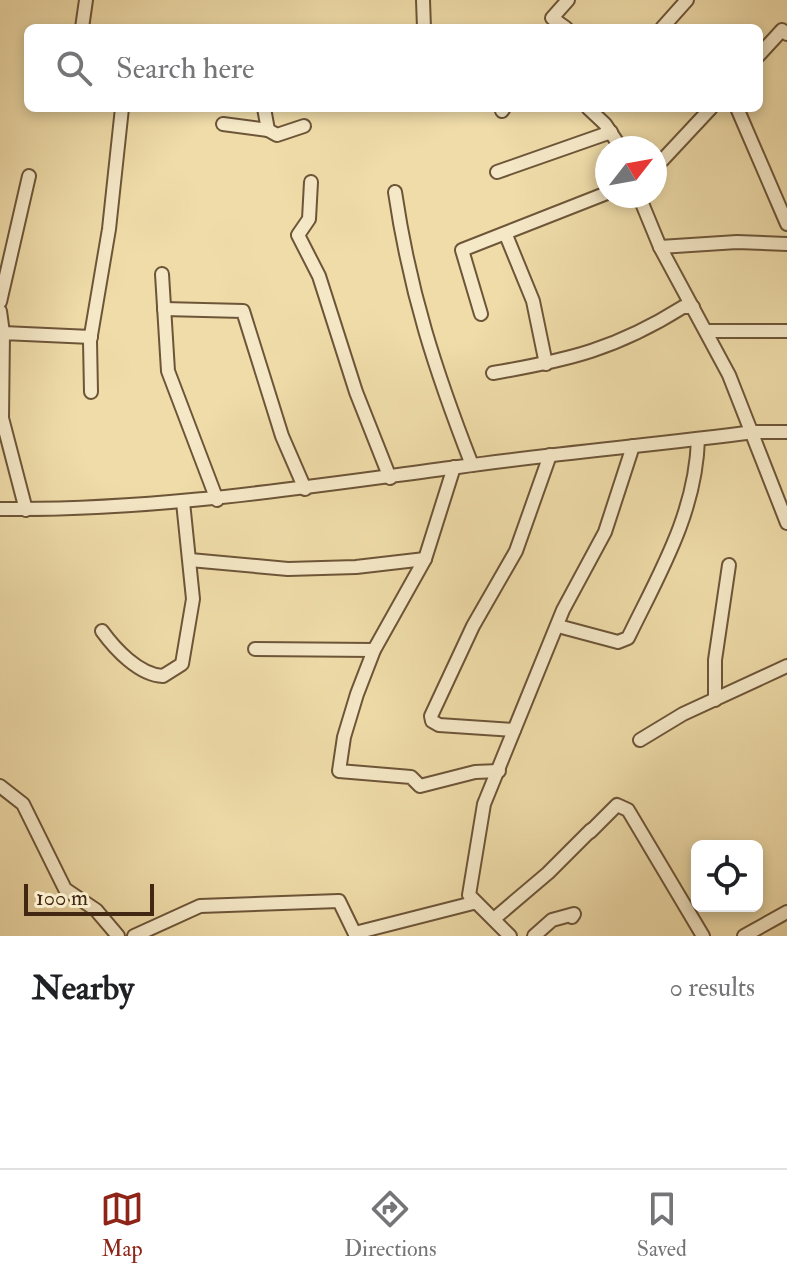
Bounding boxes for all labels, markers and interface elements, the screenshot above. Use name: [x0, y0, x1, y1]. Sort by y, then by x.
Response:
search box: [24, 24, 763, 112]
icon: search: [52, 46, 96, 90]
text: Search here: [116, 50, 255, 87]
north arrow: [595, 136, 667, 208]
map controls: [691, 840, 763, 912]
button: locate: [691, 840, 763, 912]
scale bar: [24, 880, 154, 916]
text: 100 m: [36, 884, 88, 912]
text: Nearby: [32, 967, 134, 1010]
text: 0 results: [670, 972, 755, 1004]
tab: Map: [100, 1187, 144, 1263]
tab: Directions: [344, 1187, 437, 1263]
tab: Saved: [637, 1187, 687, 1263]

